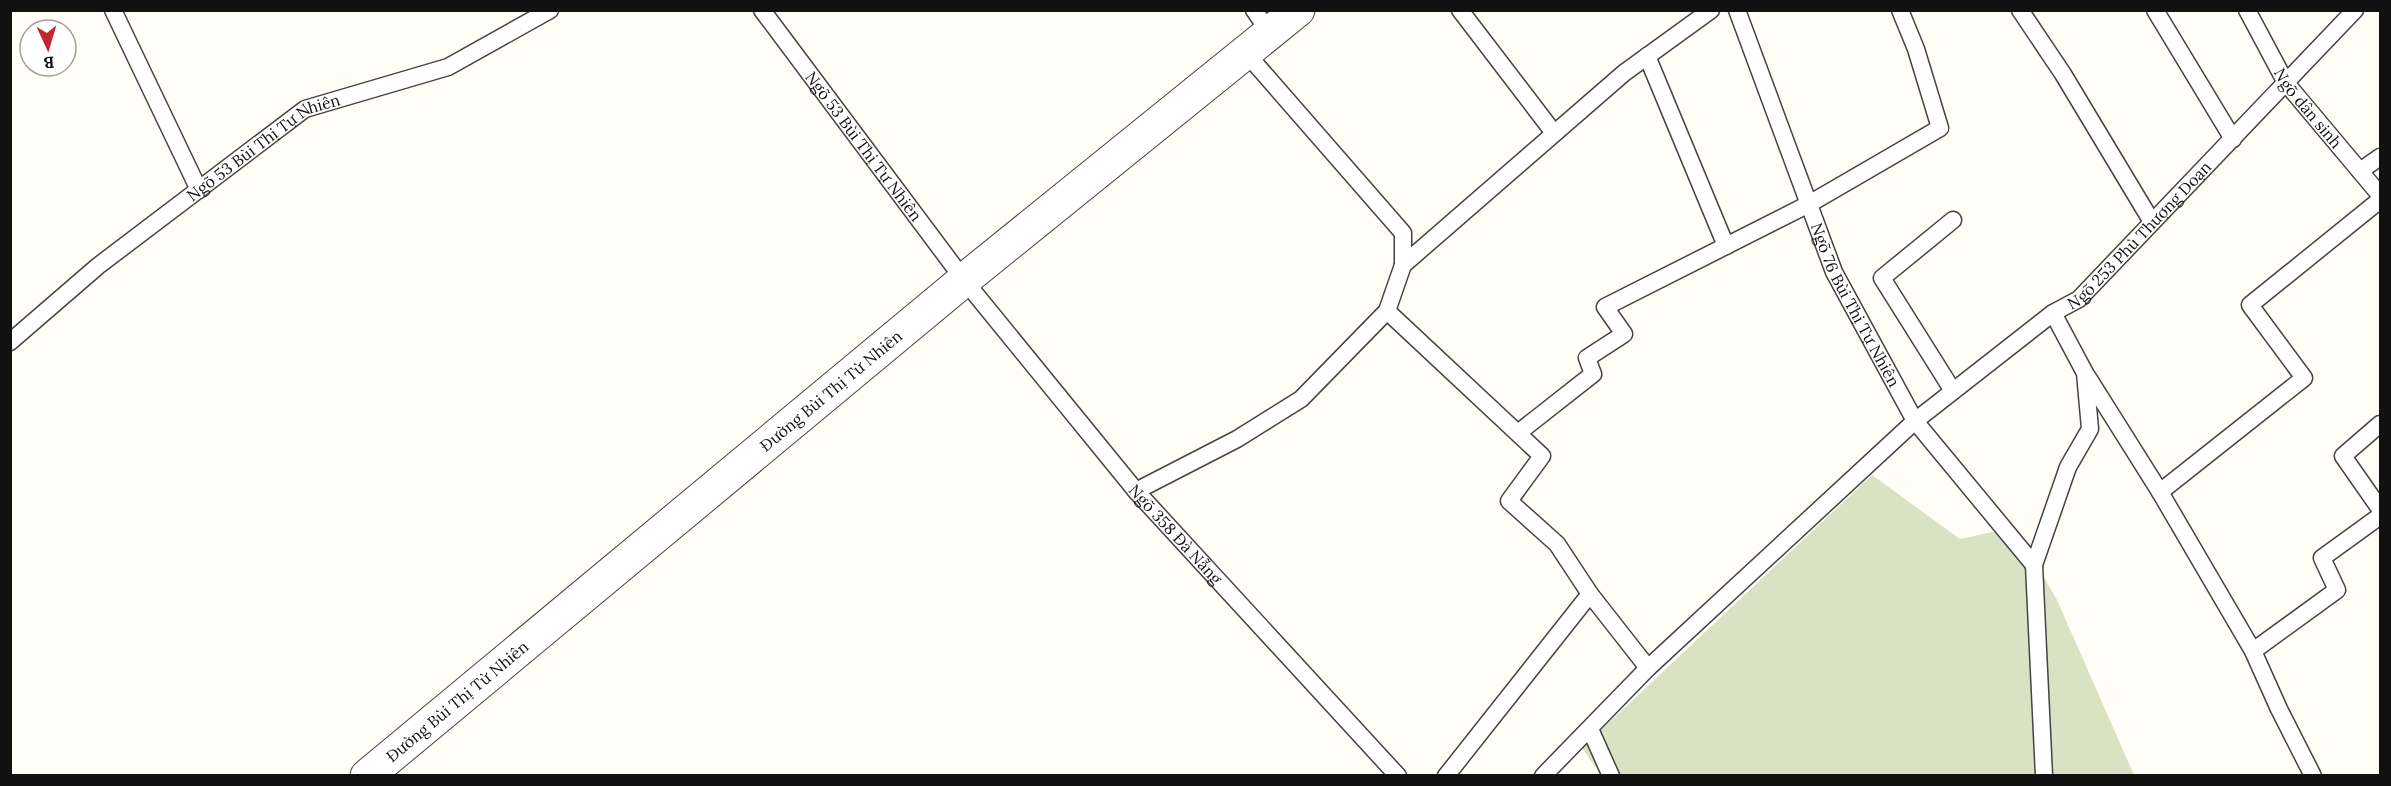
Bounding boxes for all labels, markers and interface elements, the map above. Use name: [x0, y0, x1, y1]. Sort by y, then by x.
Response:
north arrow: [18, 18, 78, 78]
text: B: [43, 53, 55, 73]
street label: Ngõ dân sinh: [2270, 65, 2347, 153]
street label: Ngõ 53 Bùi Thị Tự Nhiên: [801, 67, 926, 225]
street label: Ngõ 53 Bùi Thị Tự Nhiên: [183, 89, 342, 205]
street label: Ngõ 253 Phù Thượng Doạn: [2064, 157, 2215, 314]
street label: Ngõ 76 Bùi Thị Tự Nhiên: [1807, 220, 1905, 390]
street label: Đường Bùi Thị Từ Nhiên: [756, 326, 906, 456]
street label: Ngõ 358 Đà Nẵng: [1125, 480, 1227, 589]
street label: Đường Bùi Thị Từ Nhiên: [382, 636, 532, 766]

